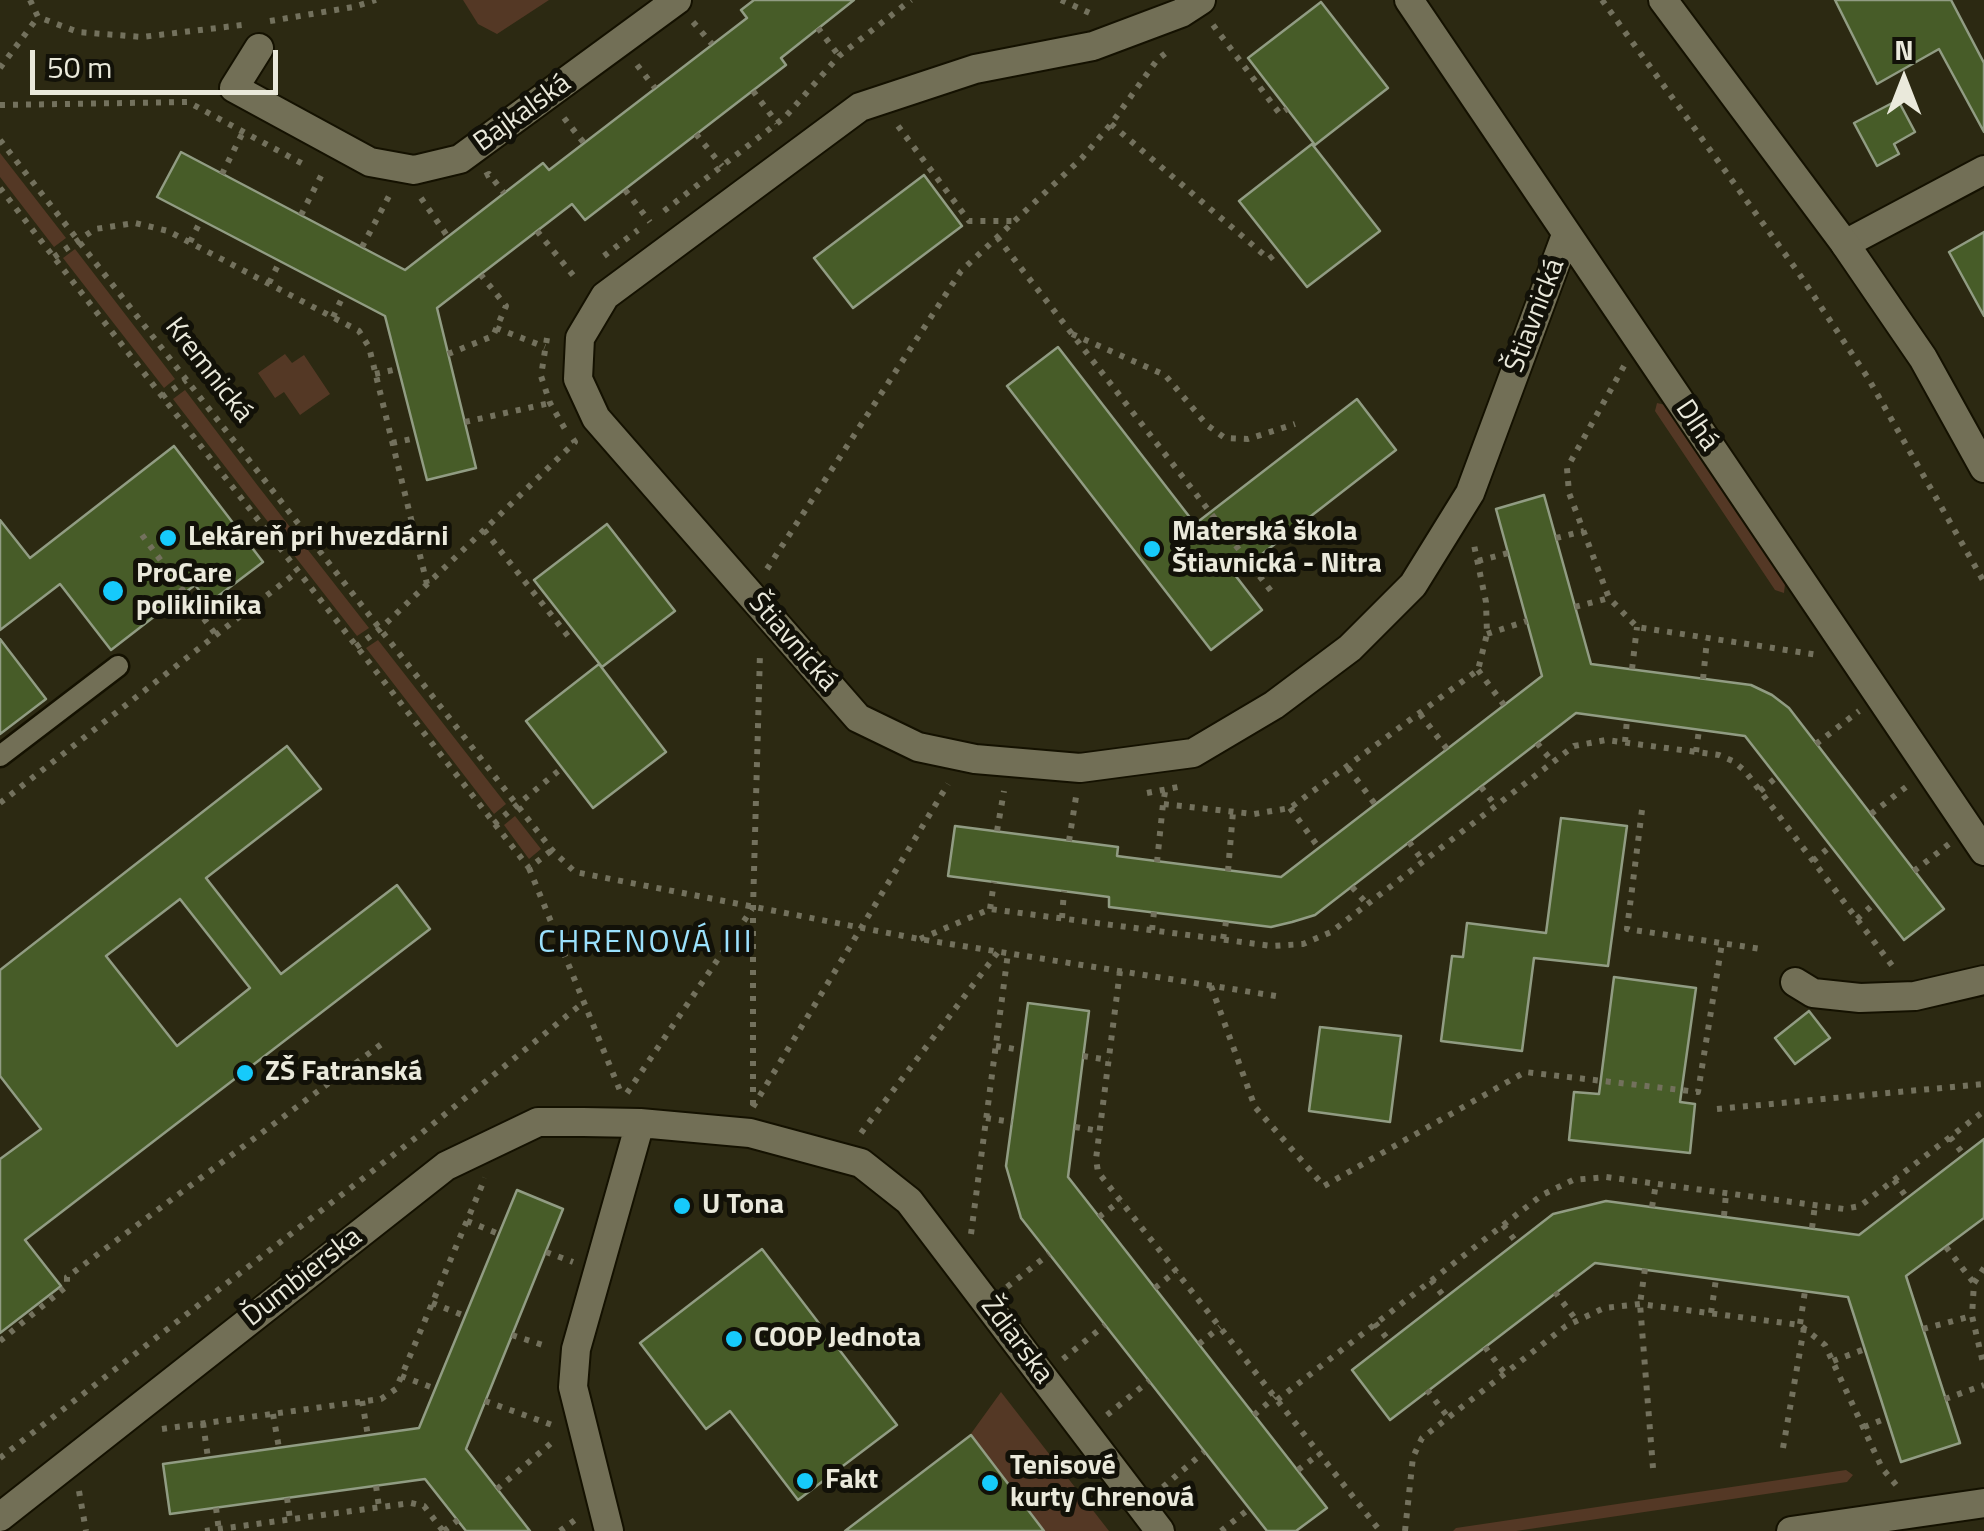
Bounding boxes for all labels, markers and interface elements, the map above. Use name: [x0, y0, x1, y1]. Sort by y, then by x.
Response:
text: N: [1894, 28, 1914, 71]
scale bar: [35, 30, 282, 92]
north arrow: [1854, 30, 1954, 130]
text: 50 m: [47, 44, 112, 90]
street label: Bajkalská: [468, 68, 578, 160]
street label: Štiavnická: [1499, 254, 1573, 378]
street label: Kremnická: [157, 312, 259, 430]
street label: Dlhá: [1667, 394, 1725, 458]
place label: Materská škola Štiavnická - Nitra: [1172, 516, 1382, 582]
place label: Lekáreň pri hvezdárni: [188, 521, 449, 555]
marker: Lekáreň pri hvezdárni: [157, 527, 179, 549]
marker: Materská škola Štiavnická - Nitra: [1141, 538, 1163, 560]
place label: ProCare poliklinika: [136, 558, 262, 624]
marker: ProCare poliklinika: [100, 578, 126, 604]
street label: Štiavnická: [740, 587, 844, 699]
district label: CHRENOVÁ III: [538, 925, 754, 963]
place label: ZŠ Fatranská: [265, 1056, 422, 1090]
marker: ZŠ Fatranská: [234, 1062, 256, 1084]
place label: U Tona: [702, 1189, 784, 1223]
marker: U Tona: [671, 1195, 693, 1217]
street label: Ďumbierska: [237, 1221, 369, 1335]
street label: Ždiarska: [973, 1291, 1059, 1391]
place label: COOP Jednota: [754, 1322, 921, 1356]
marker: COOP Jednota: [723, 1328, 745, 1350]
place label: Tenisové kurty Chrenová: [1010, 1450, 1194, 1516]
place label: Fakt: [825, 1464, 878, 1498]
marker: Fakt: [794, 1470, 816, 1492]
marker: Tenisové kurty Chrenová: [979, 1472, 1001, 1494]

